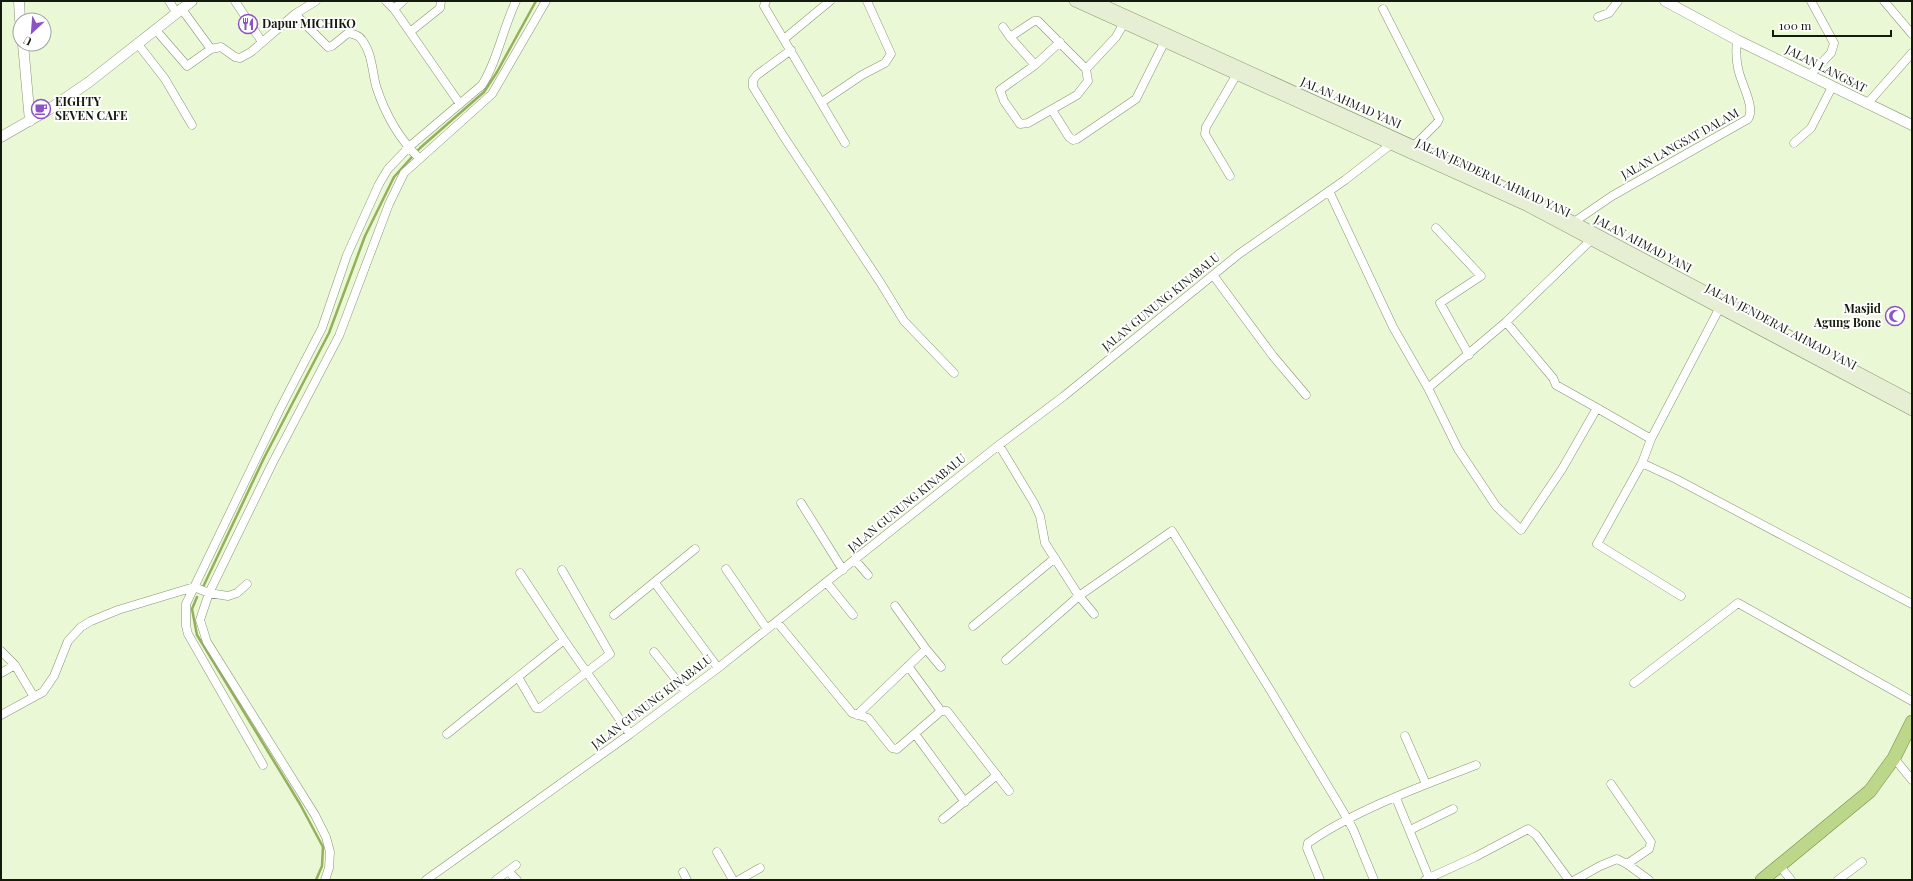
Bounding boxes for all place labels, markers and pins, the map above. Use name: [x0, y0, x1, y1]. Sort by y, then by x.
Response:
restaurant icon: Dapur MICHIKO: [237, 13, 259, 35]
place label: Dapur MICHIKO: [262, 15, 356, 31]
place label: EIGHTY SEVEN CAFE: [55, 93, 128, 123]
cafe icon: EIGHTY SEVEN CAFE: [30, 98, 52, 120]
place label: Masjid Agung Bone: [1813, 300, 1881, 330]
mosque icon: Masjid Agung Bone: [1884, 305, 1906, 327]

